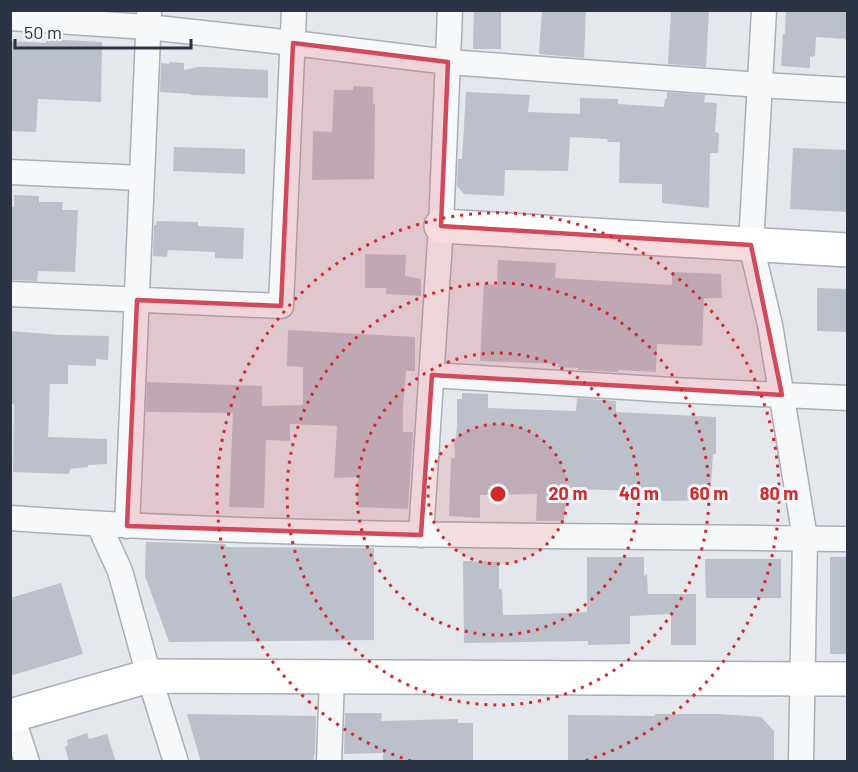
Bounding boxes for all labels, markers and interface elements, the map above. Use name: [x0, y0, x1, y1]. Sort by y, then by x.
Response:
scale bar: [15, 12, 190, 50]
text: 50 m: [24, 21, 62, 43]
text: 20 m: [549, 482, 587, 504]
text: 40 m: [619, 482, 659, 504]
text: 60 m: [690, 482, 728, 504]
text: 80 m: [760, 482, 798, 504]
centre of rings: [488, 484, 508, 504]

